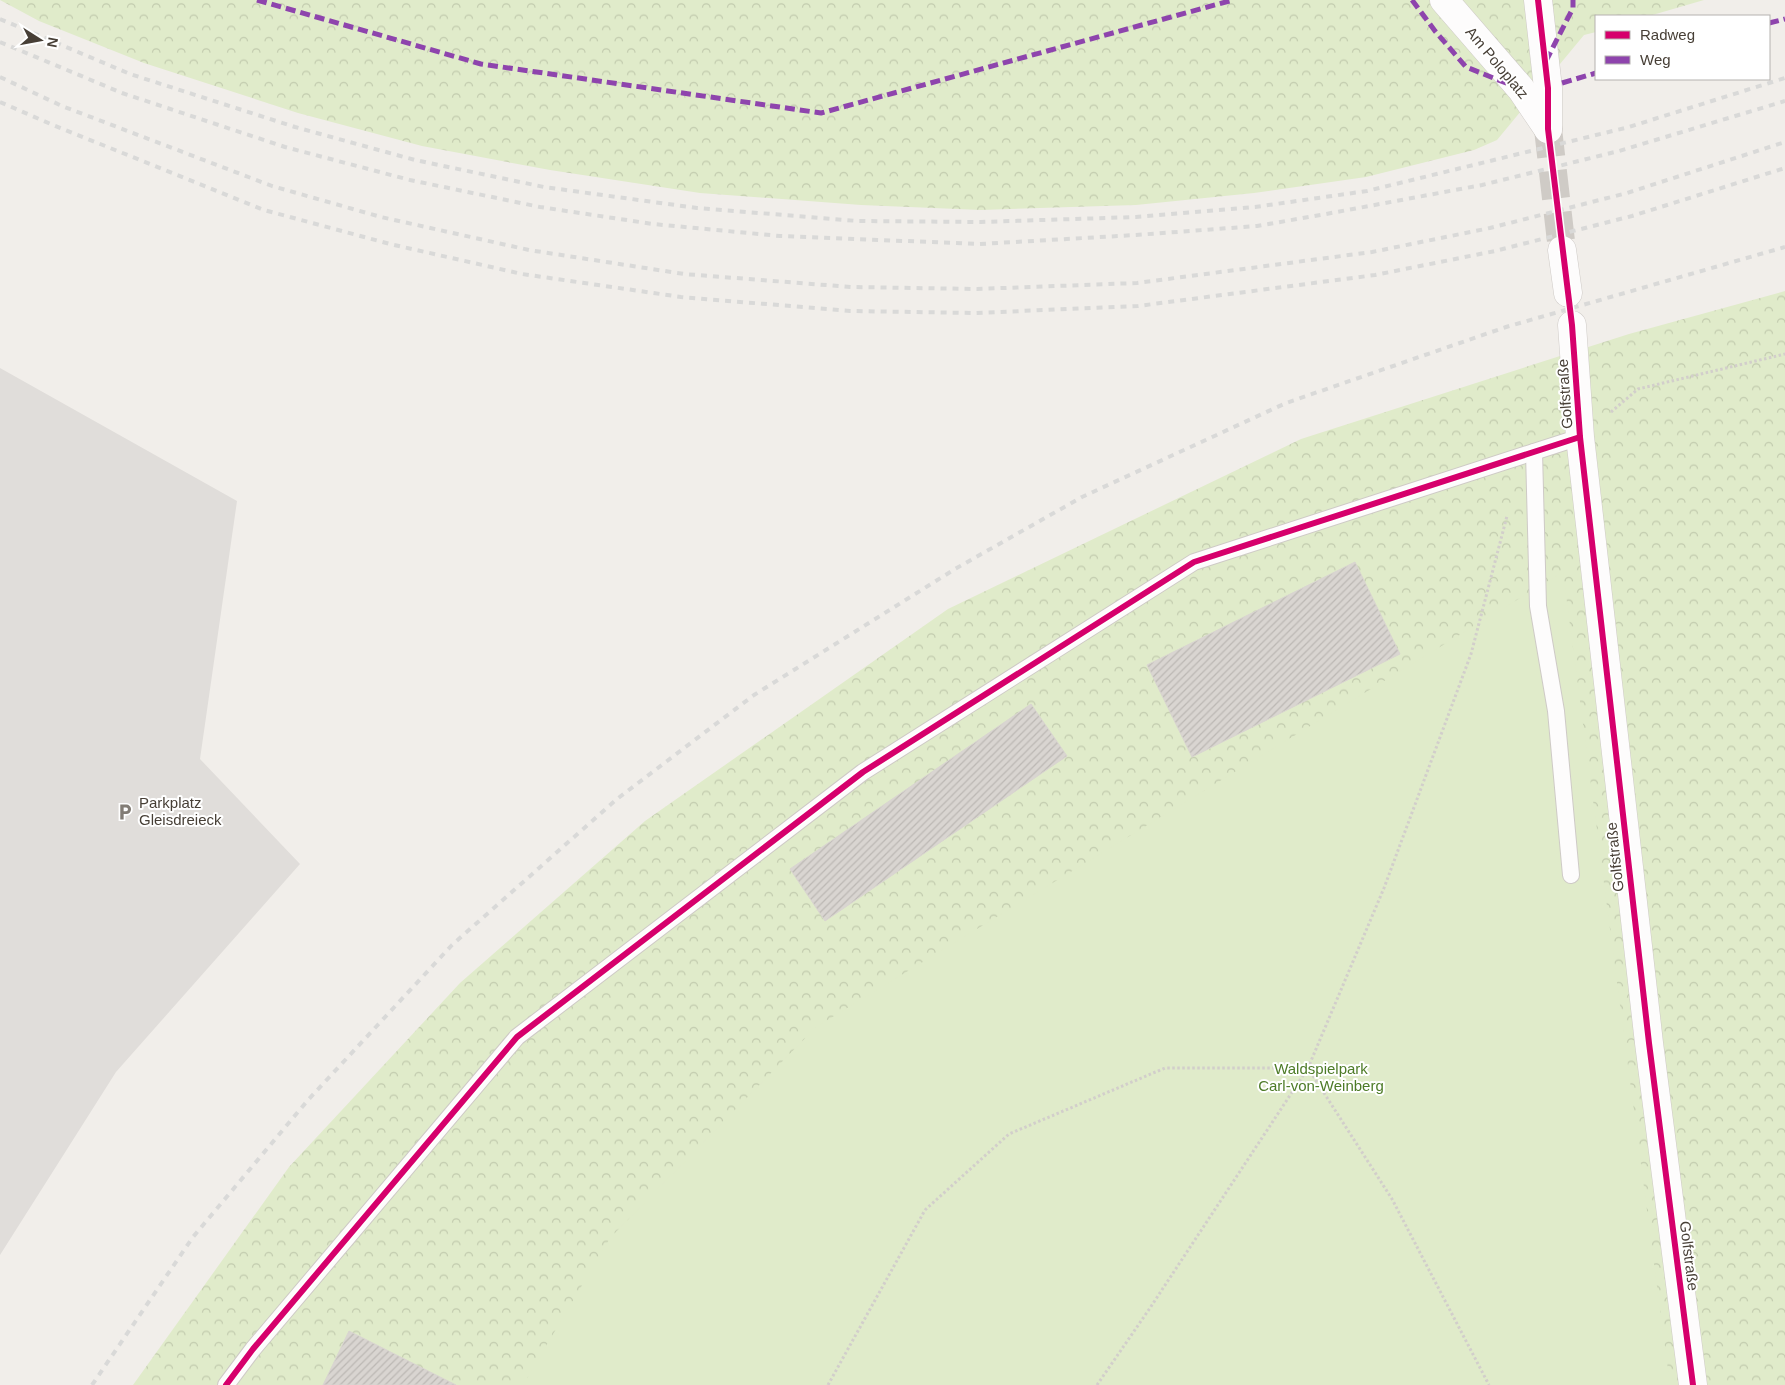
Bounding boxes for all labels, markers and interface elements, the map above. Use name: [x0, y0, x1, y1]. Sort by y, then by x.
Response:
north arrow: [15, 15, 65, 65]
legend: [1595, 15, 1770, 80]
street label: Am Poloplatz: [1462, 23, 1532, 102]
text: Radweg: [1640, 26, 1695, 43]
text: N: [44, 36, 62, 49]
text: Weg: [1640, 51, 1671, 68]
street label: Golfstraße: [1554, 359, 1575, 430]
place label: Parkplatz Gleisdreieck: [139, 794, 222, 828]
parking icon: Parkplatz Gleisdreieck: [115, 802, 135, 822]
street label: Golfstraße: [1602, 821, 1627, 893]
park label: Waldspielpark Carl-von-Weinberg: [1258, 1060, 1384, 1094]
street label: Golfstraße: [1677, 1220, 1702, 1292]

